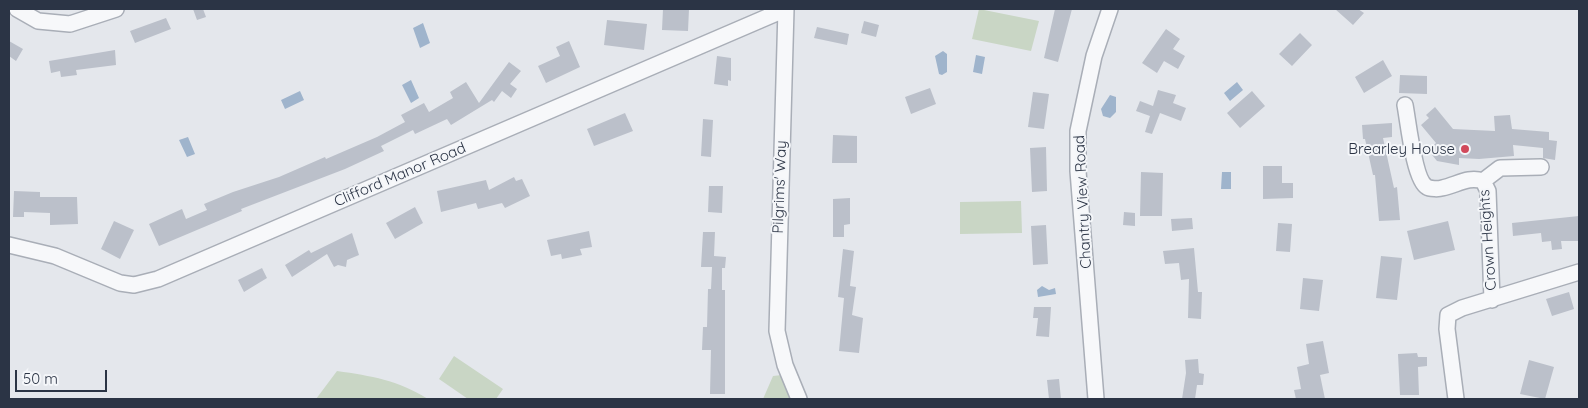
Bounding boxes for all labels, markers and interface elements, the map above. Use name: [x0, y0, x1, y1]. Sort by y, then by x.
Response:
street label: Chantry View Road: [1071, 135, 1095, 269]
street label: Clifford Manor Road: [331, 139, 469, 211]
street label: Pilgrims' Way: [769, 140, 791, 234]
place label: Brearley House: [1348, 140, 1455, 158]
marker: Brearley House: [1459, 143, 1471, 155]
street label: Crown Heights: [1475, 189, 1501, 291]
scale bar: [18, 360, 110, 392]
text: 50 m: [23, 369, 58, 388]

